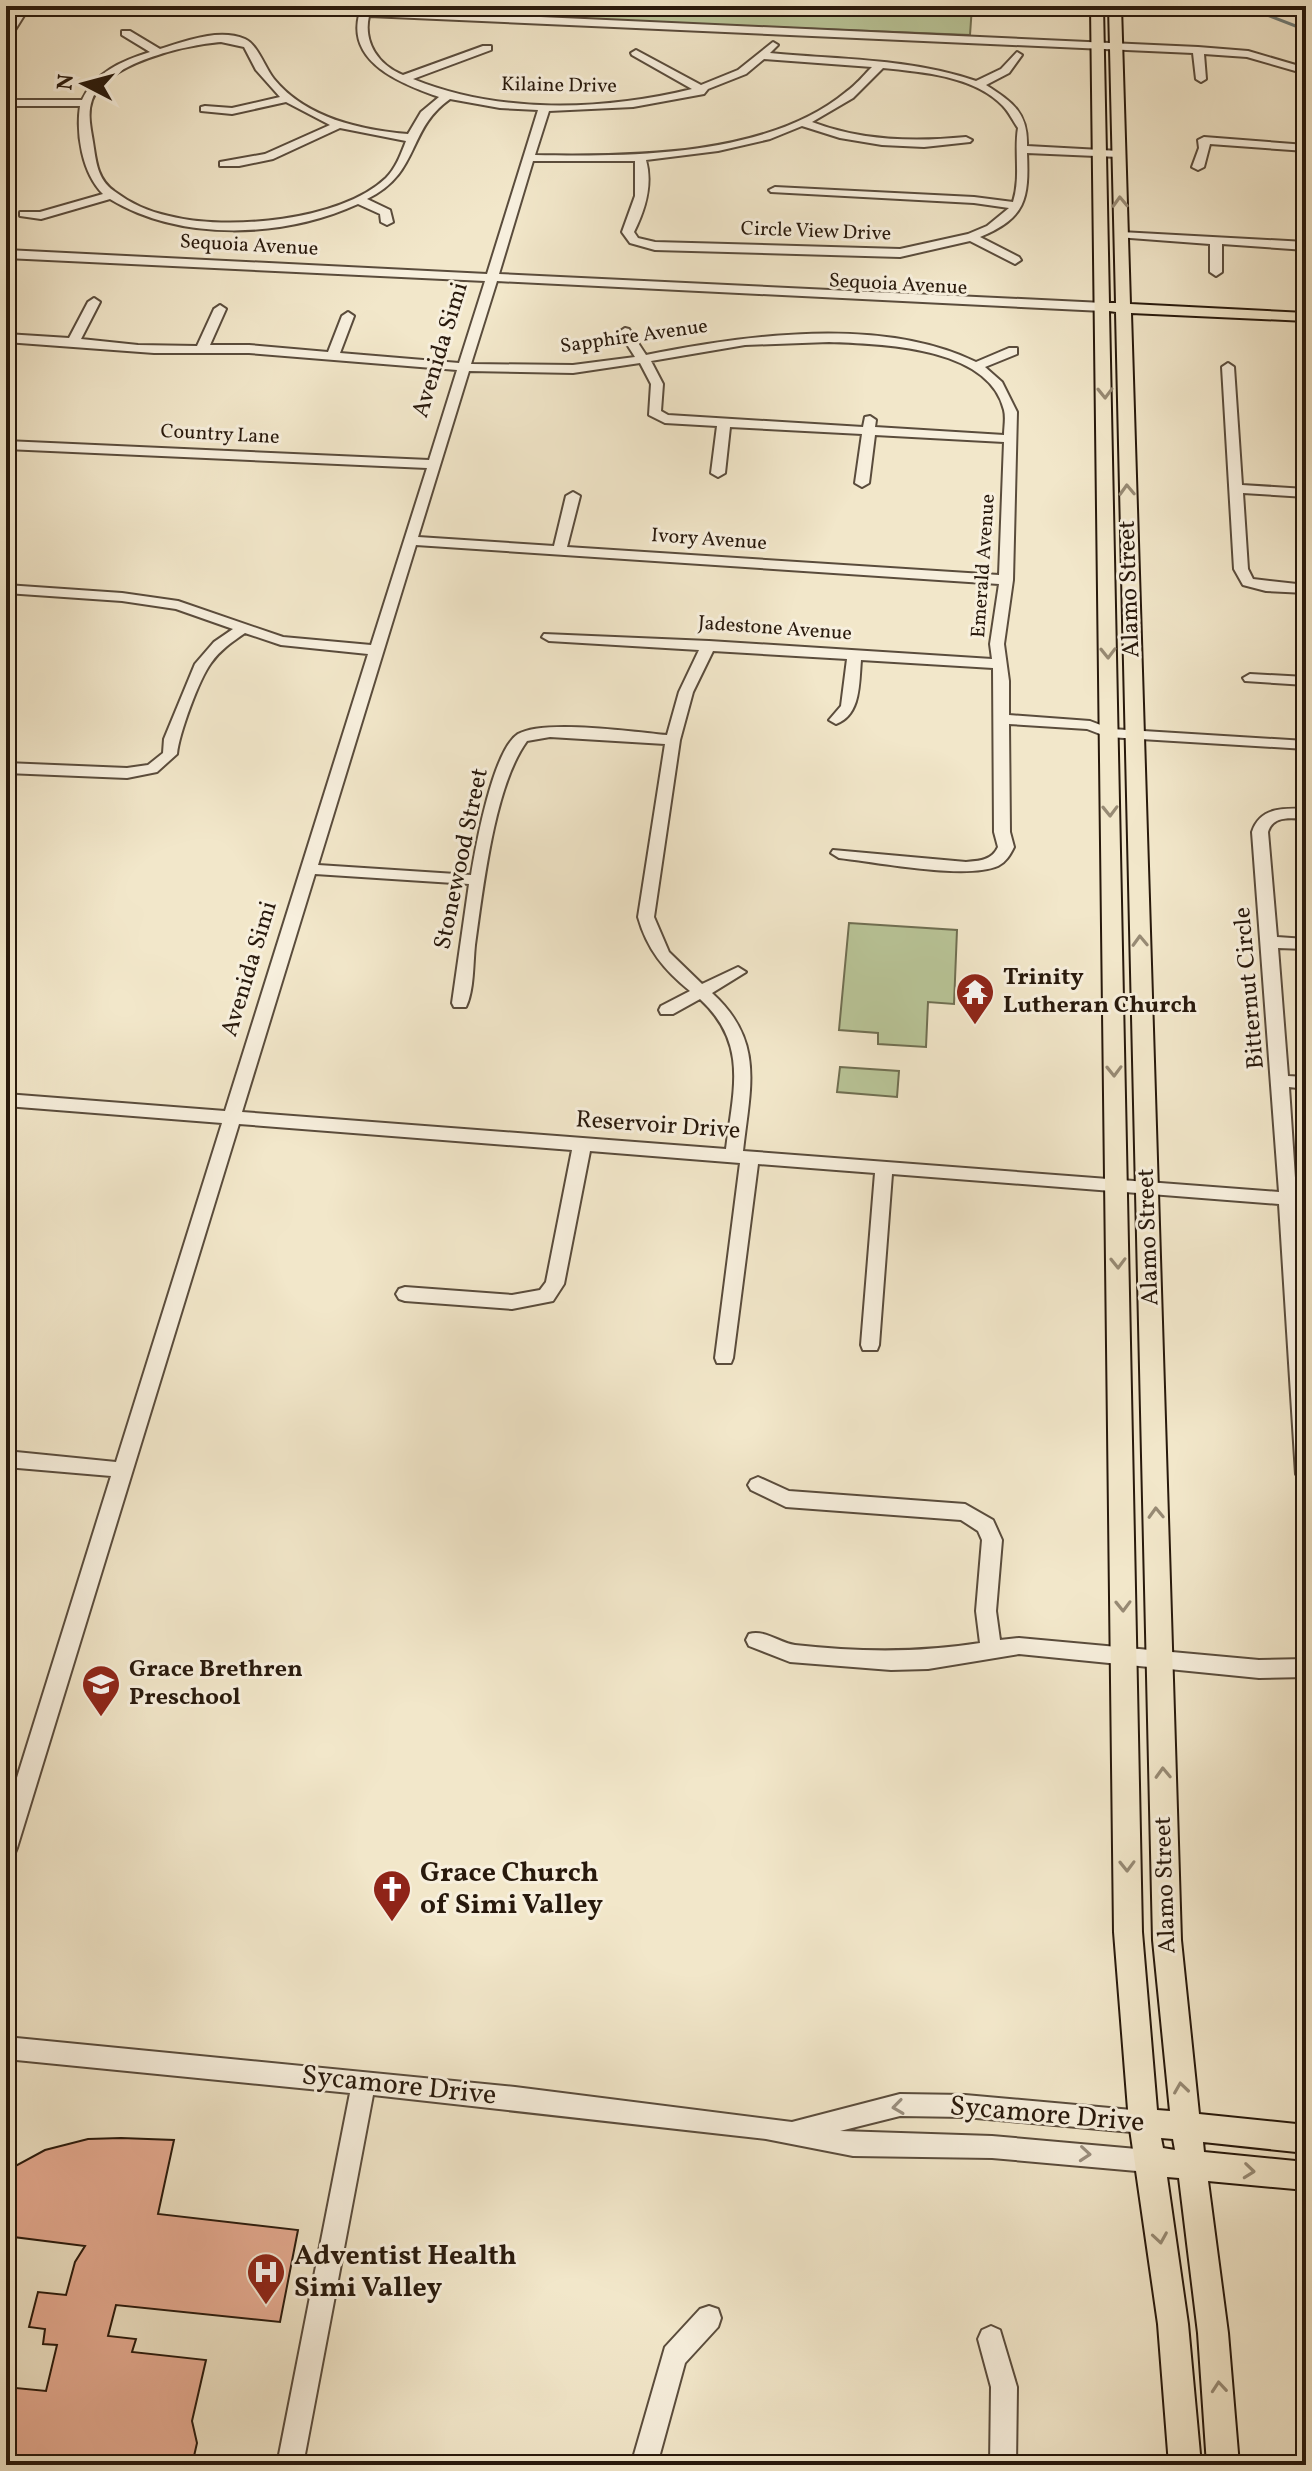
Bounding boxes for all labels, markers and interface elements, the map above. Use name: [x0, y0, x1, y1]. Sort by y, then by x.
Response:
north arrow: [44, 44, 124, 124]
street label: Kilaine Drive: [501, 71, 617, 101]
text: N: [50, 73, 83, 92]
one-way arrow: [1112, 195, 1129, 208]
street label: Circle View Drive: [740, 215, 892, 249]
street label: Sequoia Avenue: [179, 228, 319, 264]
street label: Sequoia Avenue: [828, 267, 968, 303]
street label: Avenida Simi: [404, 278, 478, 422]
street label: Sapphire Avenue: [558, 313, 710, 361]
one-way arrow: [1096, 387, 1114, 400]
street label: Country Lane: [160, 418, 280, 452]
one-way arrow: [1118, 483, 1136, 496]
street label: Emerald Avenue: [965, 493, 1003, 639]
street label: Alamo Street: [1111, 520, 1149, 658]
street label: Ivory Avenue: [650, 522, 768, 558]
street label: Jadestone Avenue: [697, 610, 853, 648]
one-way arrow: [1099, 647, 1116, 660]
street label: Stonewood Street: [426, 765, 498, 953]
one-way arrow: [1101, 805, 1119, 818]
street label: Avenida Simi: [213, 897, 287, 1041]
street label: Bitternut Circle: [1226, 905, 1274, 1071]
one-way arrow: [1132, 934, 1149, 947]
place label: Trinity Lutheran Church: [1003, 961, 1197, 1023]
temple icon: Trinity Lutheran Church: [954, 971, 996, 1026]
one-way arrow: [1106, 1065, 1123, 1078]
street label: Reservoir Drive: [575, 1103, 741, 1149]
street label: Alamo Street: [1130, 1168, 1168, 1306]
one-way arrow: [1109, 1257, 1126, 1270]
one-way arrow: [1148, 1506, 1165, 1519]
one-way arrow: [1114, 1600, 1132, 1613]
place label: Grace Brethren Preschool: [129, 1653, 303, 1715]
school or university icon: Grace Brethren Preschool: [80, 1663, 122, 1718]
one-way arrow: [1154, 1766, 1171, 1779]
street label: Alamo Street: [1147, 1816, 1185, 1954]
place label: Grace Church of Simi Valley: [420, 1854, 603, 1925]
one-way arrow: [1118, 1860, 1136, 1873]
church icon: Grace Church of Simi Valley: [371, 1868, 413, 1923]
street label: Sycamore Drive: [300, 2056, 498, 2116]
one-way arrow: [1173, 2081, 1190, 2095]
street label: Sycamore Drive: [948, 2087, 1146, 2143]
one-way arrow: [892, 2098, 905, 2115]
one-way arrow: [1079, 2145, 1092, 2162]
one-way arrow: [1243, 2162, 1256, 2179]
one-way arrow: [1151, 2231, 1168, 2245]
place label: Adventist Health Simi Valley: [294, 2237, 517, 2308]
hospital icon: Adventist Health Simi Valley: [245, 2251, 287, 2306]
one-way arrow: [1211, 2380, 1228, 2393]

